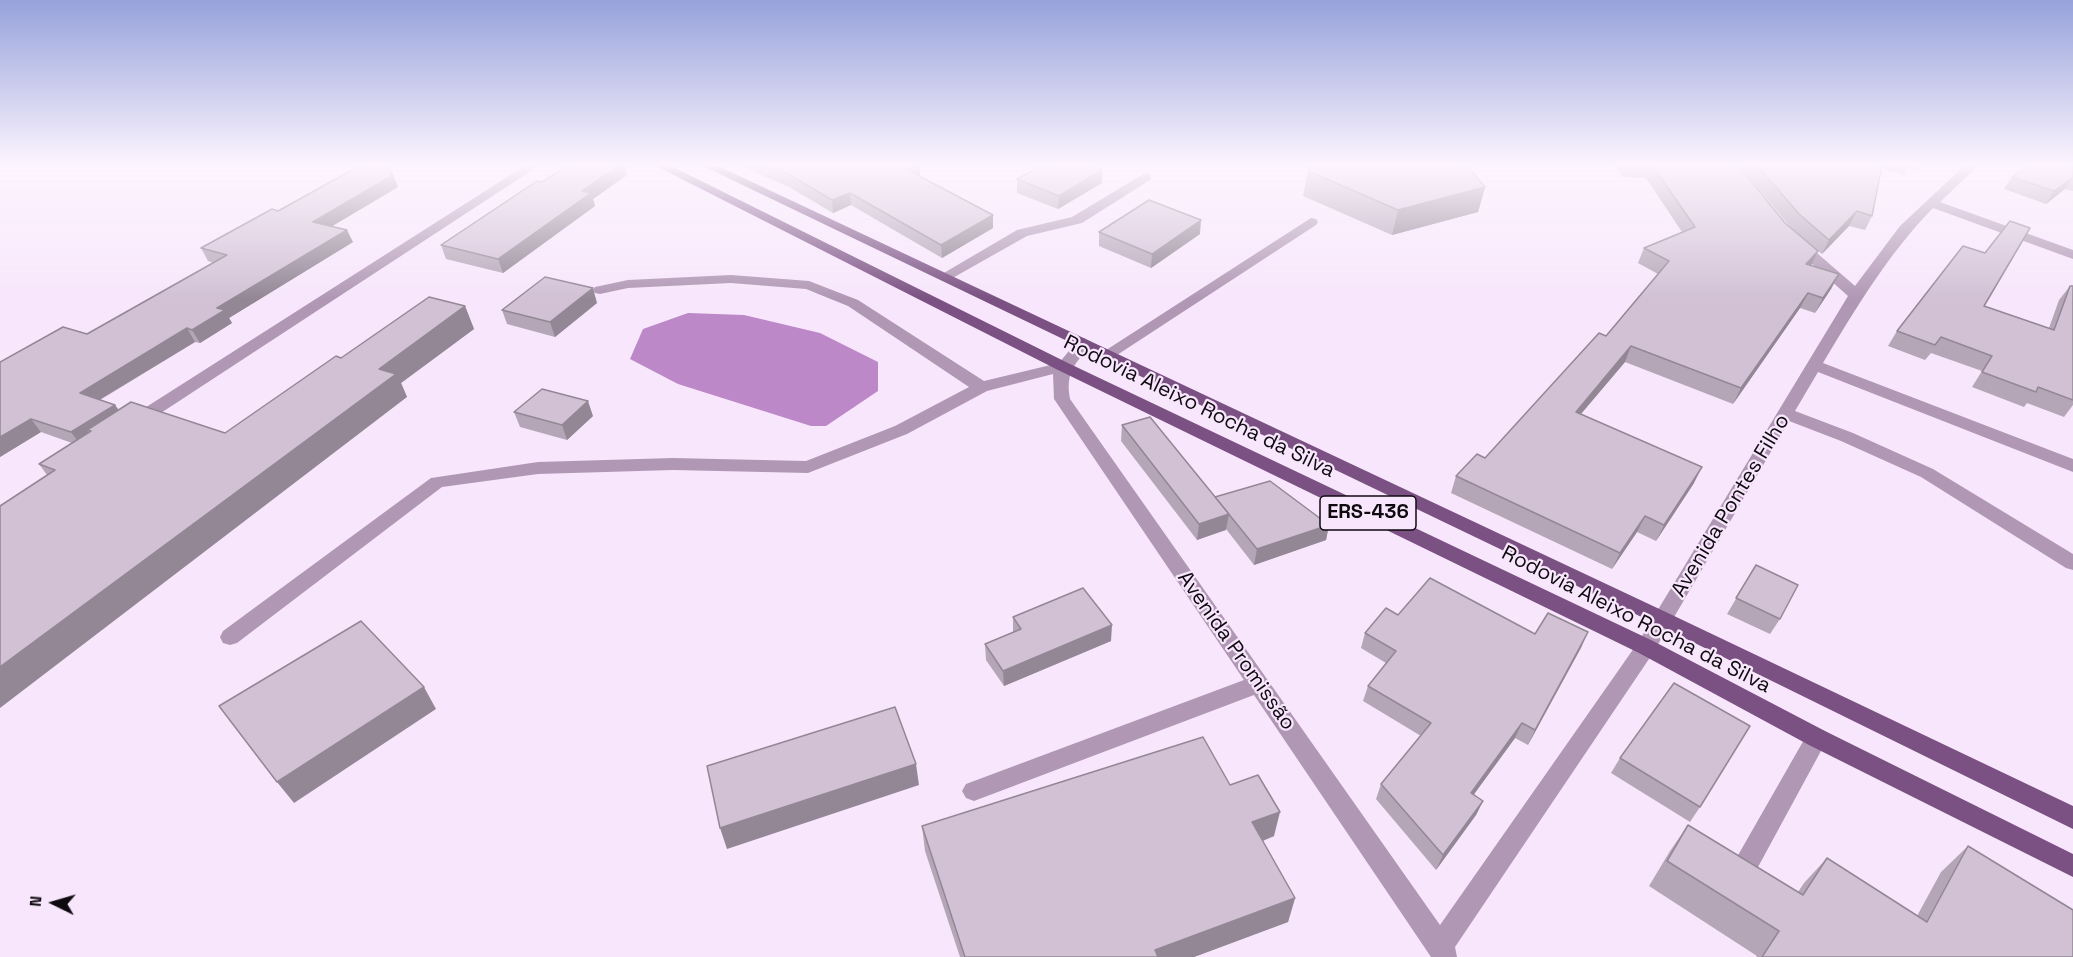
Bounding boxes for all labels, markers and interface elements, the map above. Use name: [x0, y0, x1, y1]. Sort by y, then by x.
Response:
street label: Rodovia Aleixo Rocha da Silva: [1059, 330, 1339, 484]
street label: Avenida Pontes Filho: [1666, 410, 1796, 602]
road number: ERS-436: [1320, 496, 1416, 530]
street label: Rodovia Aleixo Rocha da Silva: [1497, 541, 1775, 699]
street label: Avenida Promissão: [1172, 567, 1300, 735]
north arrow: [24, 873, 84, 933]
text: N: [25, 895, 46, 908]

